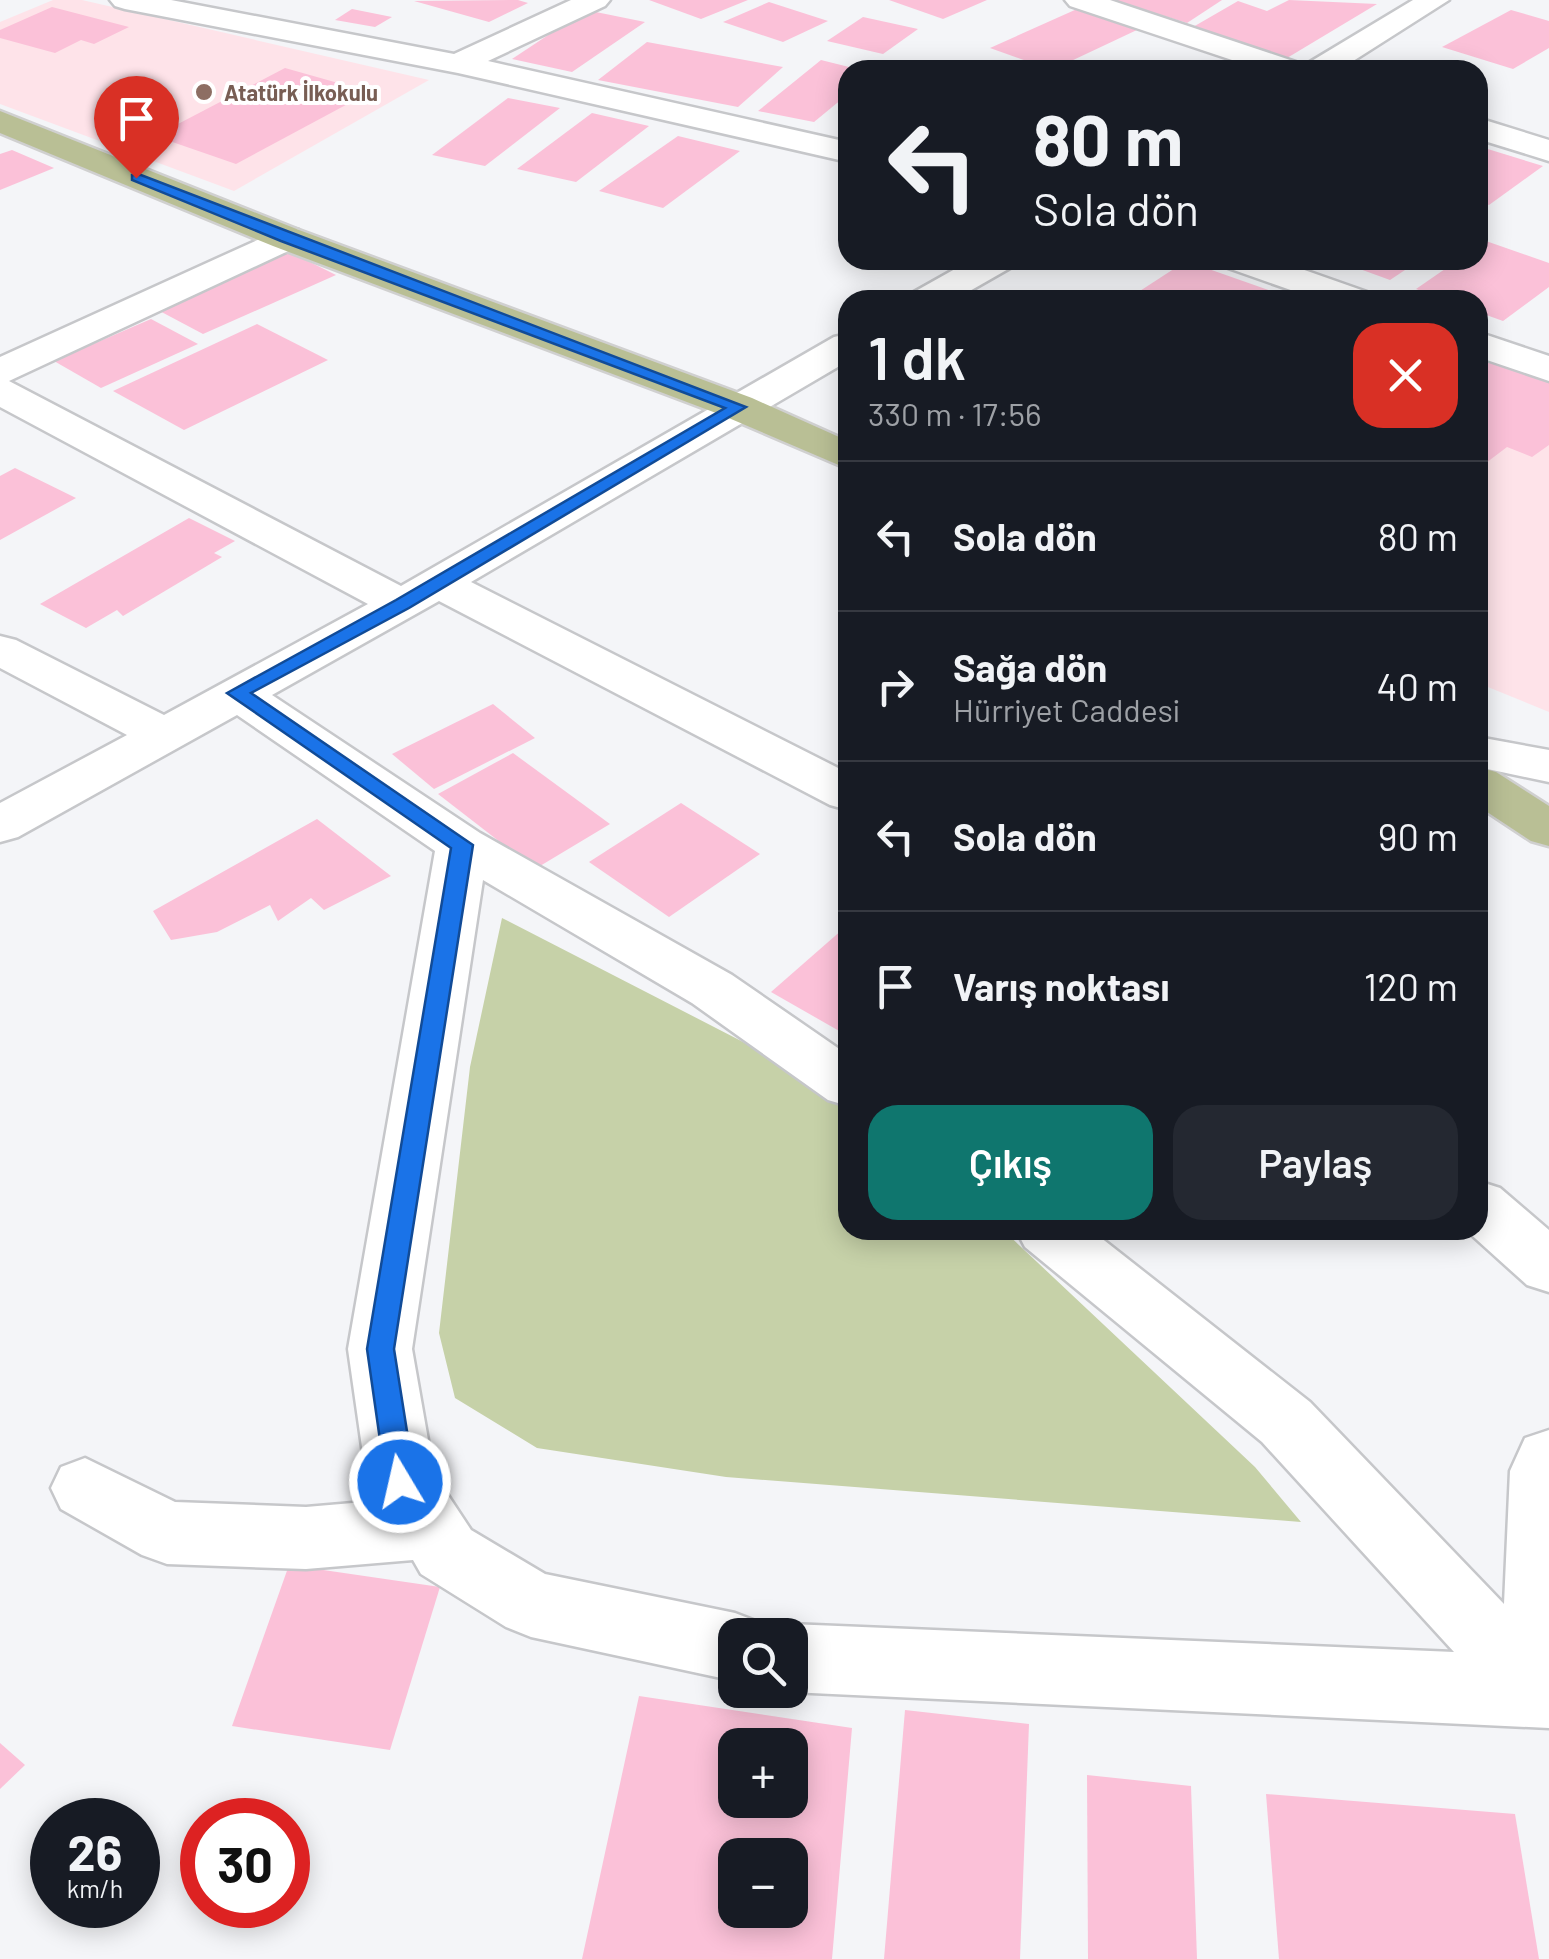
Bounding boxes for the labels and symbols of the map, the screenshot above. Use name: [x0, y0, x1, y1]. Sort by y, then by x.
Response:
pin: [94, 76, 179, 179]
place label: Atatürk İlkokulu: [224, 79, 378, 105]
marker: Atatürk İlkokulu: [193, 81, 215, 103]
position arrow: [348, 1430, 452, 1534]
speed limit sign: 30: [180, 1798, 310, 1928]

